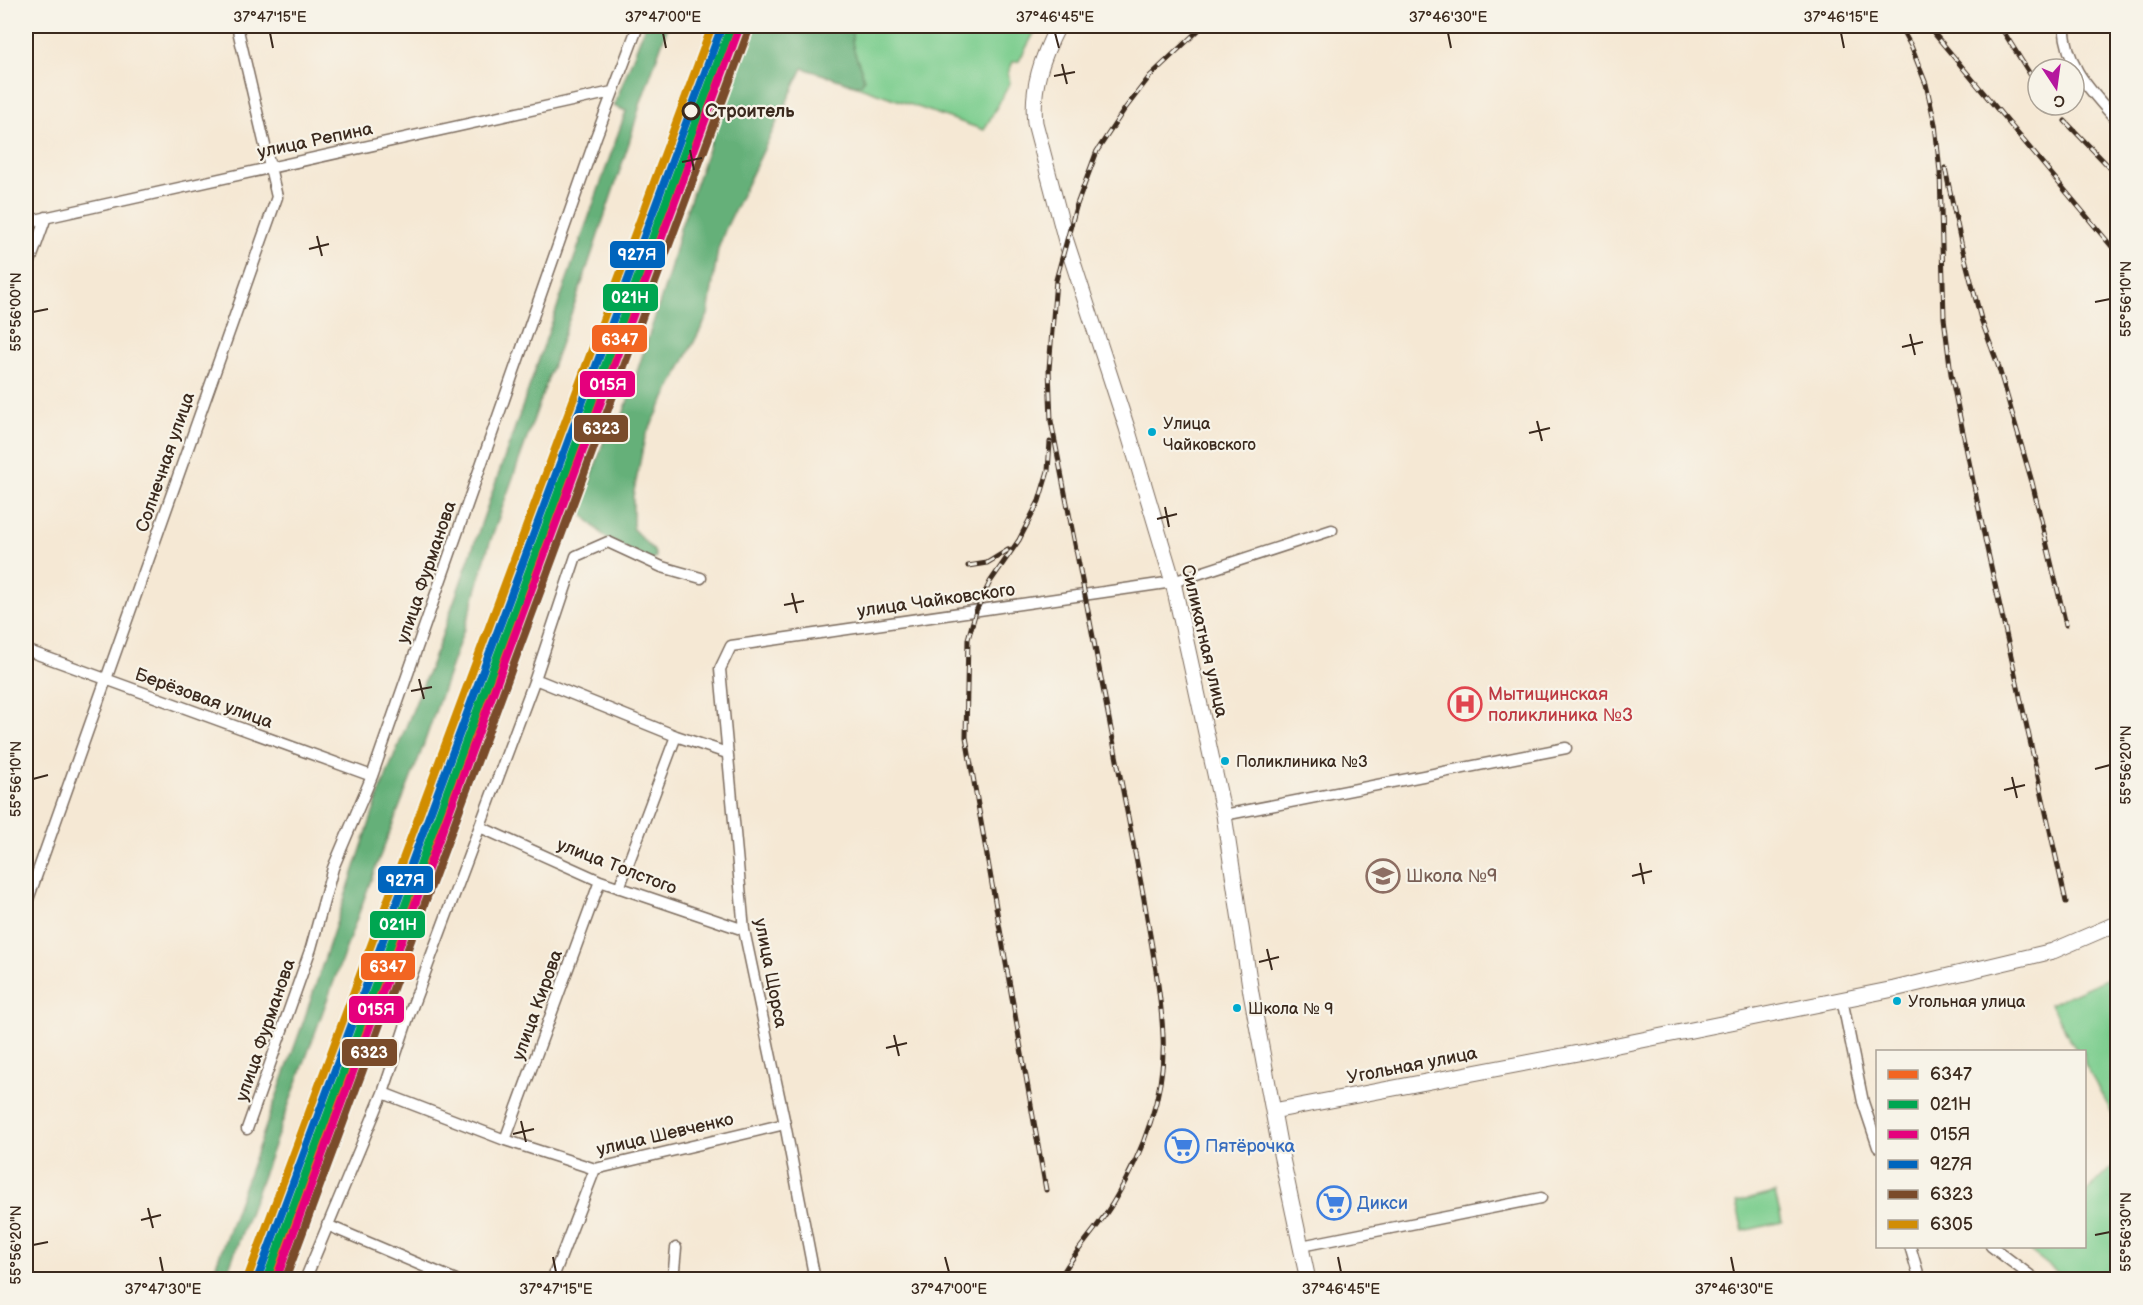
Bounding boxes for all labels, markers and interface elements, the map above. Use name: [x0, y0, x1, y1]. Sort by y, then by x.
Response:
text: 37°47'15"E: [233, 8, 307, 27]
text: 37°47'00"E: [625, 8, 701, 27]
text: 37°46'45"E: [1016, 8, 1094, 27]
text: 37°46'30"E: [1409, 8, 1487, 27]
text: 37°46'15"E: [1803, 8, 1879, 27]
north arrow: [2026, 57, 2086, 117]
text: С: [2051, 90, 2067, 111]
place label: Строитель: [705, 101, 795, 122]
marker: Строитель: [682, 102, 700, 120]
street label: улица Репина: [256, 118, 375, 163]
line badge: 927Я: [609, 240, 666, 269]
text: 927Я: [618, 246, 656, 265]
text: 55°56'10"N: [2117, 261, 2136, 337]
text: 55°56'00"N: [7, 272, 26, 352]
line badge: 021Н: [602, 283, 659, 312]
text: 021Н: [611, 289, 649, 308]
line badge: 6347: [591, 324, 648, 353]
text: 6347: [601, 331, 639, 350]
line badge: 015Я: [579, 370, 636, 398]
text: 015Я: [589, 376, 627, 395]
street label: Солнечная улица: [132, 389, 199, 535]
line badge: 6323: [573, 414, 629, 443]
place label: Улица Чайковского: [1163, 415, 1256, 455]
text: 6323: [582, 420, 620, 439]
marker: Улица Чайковского: [1146, 426, 1158, 438]
street label: улица Фурманова: [392, 498, 461, 646]
street label: Силикатная улица: [1177, 563, 1232, 720]
street label: улица Чайковского: [856, 579, 1016, 622]
street label: Берёзовая улица: [132, 664, 276, 733]
place label: Мытищинская поликлиника №3: [1488, 684, 1633, 726]
hospital icon: Мытищинская поликлиника №3: [1447, 686, 1483, 722]
text: 55°56'20"N: [2117, 725, 2136, 805]
text: 55°56'10"N: [7, 741, 26, 817]
place label: Поликлиника №3: [1236, 753, 1368, 772]
marker: Поликлиника №3: [1219, 755, 1231, 767]
street label: улица Толстого: [554, 834, 680, 899]
school or university icon: Школа №9: [1365, 858, 1401, 894]
line badge: 927Я: [377, 865, 434, 894]
place label: Школа №9: [1406, 866, 1497, 887]
text: 927Я: [386, 872, 424, 891]
line badge: 021Н: [369, 910, 426, 939]
text: 021Н: [379, 916, 417, 935]
street label: улица Щорса: [750, 916, 791, 1030]
street label: улица Кирова: [508, 947, 567, 1063]
line badge: 6347: [360, 952, 416, 981]
street label: улица Фурманова: [231, 956, 300, 1104]
text: 6347: [369, 958, 407, 977]
place label: Угольная улица: [1908, 993, 2026, 1012]
line badge: 015Я: [348, 995, 405, 1024]
marker: Угольная улица: [1891, 995, 1903, 1007]
place label: Школа № 9: [1248, 1000, 1334, 1019]
text: 015Я: [357, 1001, 395, 1020]
marker: Школа № 9: [1231, 1002, 1243, 1014]
line badge: 6323: [341, 1038, 398, 1067]
street label: Угольная улица: [1345, 1043, 1479, 1088]
text: 6323: [350, 1044, 388, 1063]
legend: [1876, 1050, 2086, 1248]
text: 6347: [1930, 1064, 1972, 1085]
text: 021Н: [1930, 1094, 1971, 1115]
street label: улица Шевченко: [595, 1109, 736, 1160]
text: 015Я: [1930, 1124, 1970, 1145]
supermarket icon: Пятёрочка: [1164, 1128, 1200, 1164]
place label: Пятёрочка: [1205, 1136, 1296, 1157]
text: 927Я: [1930, 1154, 1972, 1175]
text: 6323: [1930, 1184, 1973, 1205]
supermarket icon: Дикси: [1316, 1185, 1352, 1221]
text: 55°56'30"N: [2117, 1192, 2136, 1272]
place label: Дикси: [1357, 1193, 1408, 1214]
text: 55°56'20"N: [7, 1205, 26, 1285]
text: 6305: [1930, 1214, 1973, 1235]
text: 37°47'30"E: [125, 1280, 202, 1299]
text: 37°47'15"E: [519, 1280, 593, 1299]
text: 37°47'00"E: [911, 1280, 987, 1299]
text: 37°46'45"E: [1302, 1280, 1380, 1299]
text: 37°46'30"E: [1695, 1280, 1773, 1299]

